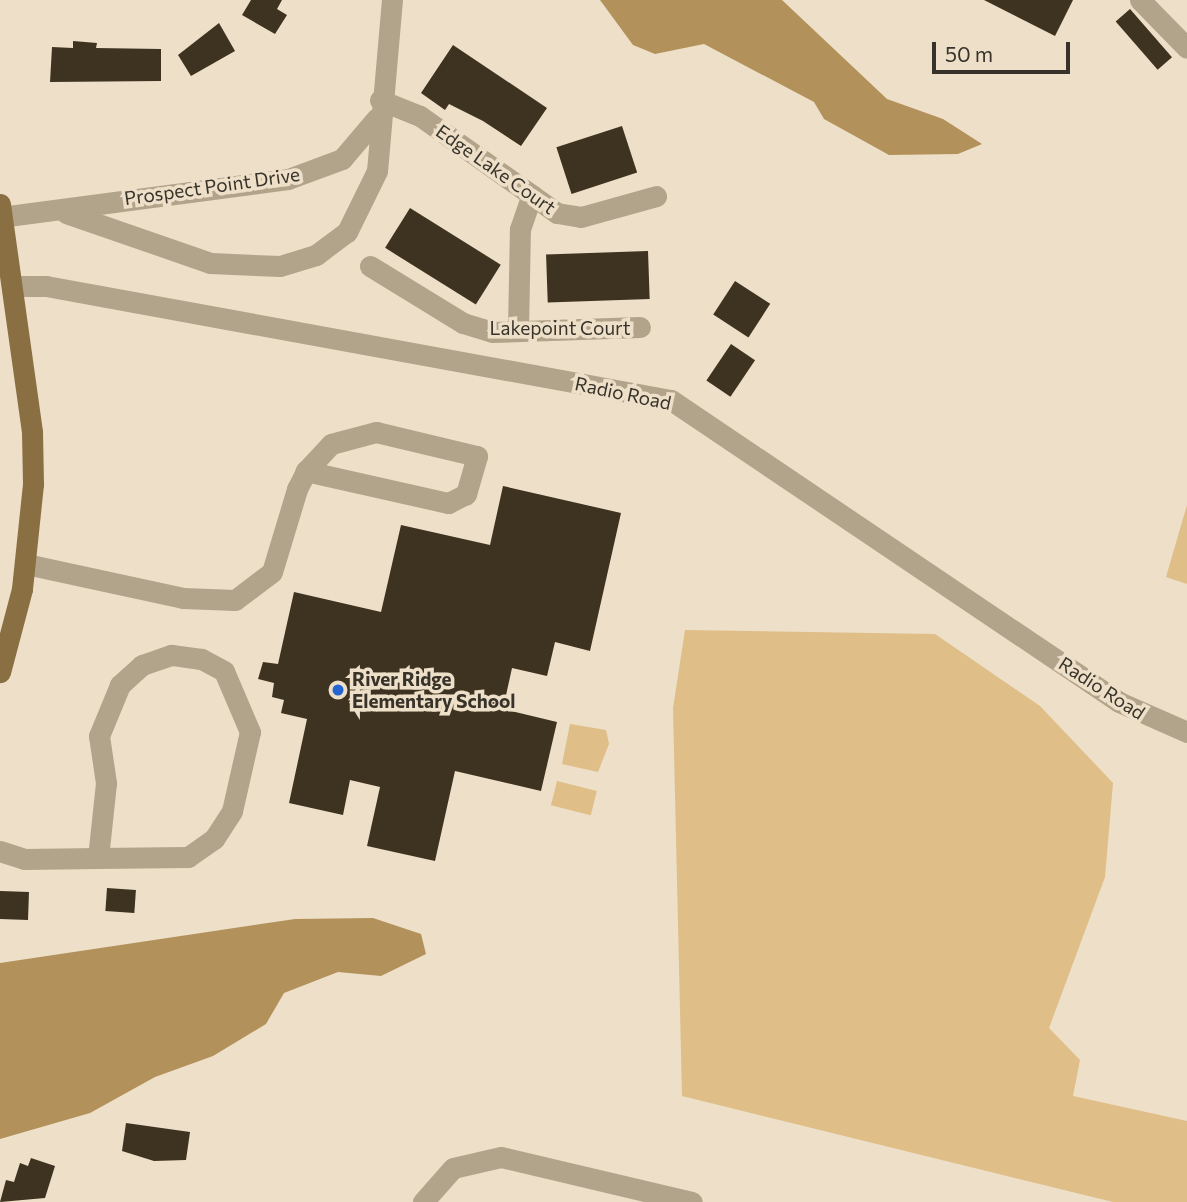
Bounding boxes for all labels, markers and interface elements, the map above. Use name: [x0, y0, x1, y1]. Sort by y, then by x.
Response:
scale bar: [935, 28, 1073, 72]
text: 50 m: [945, 41, 993, 66]
street label: Edge Lake Court: [432, 119, 560, 219]
street label: Prospect Point Drive: [123, 162, 301, 210]
street label: Lakepoint Court: [490, 317, 630, 339]
street label: Radio Road: [573, 372, 673, 414]
street label: Radio Road: [1055, 652, 1149, 724]
place label: River Ridge Elementary School: [352, 668, 516, 712]
marker: River Ridge Elementary School: [330, 682, 346, 698]

